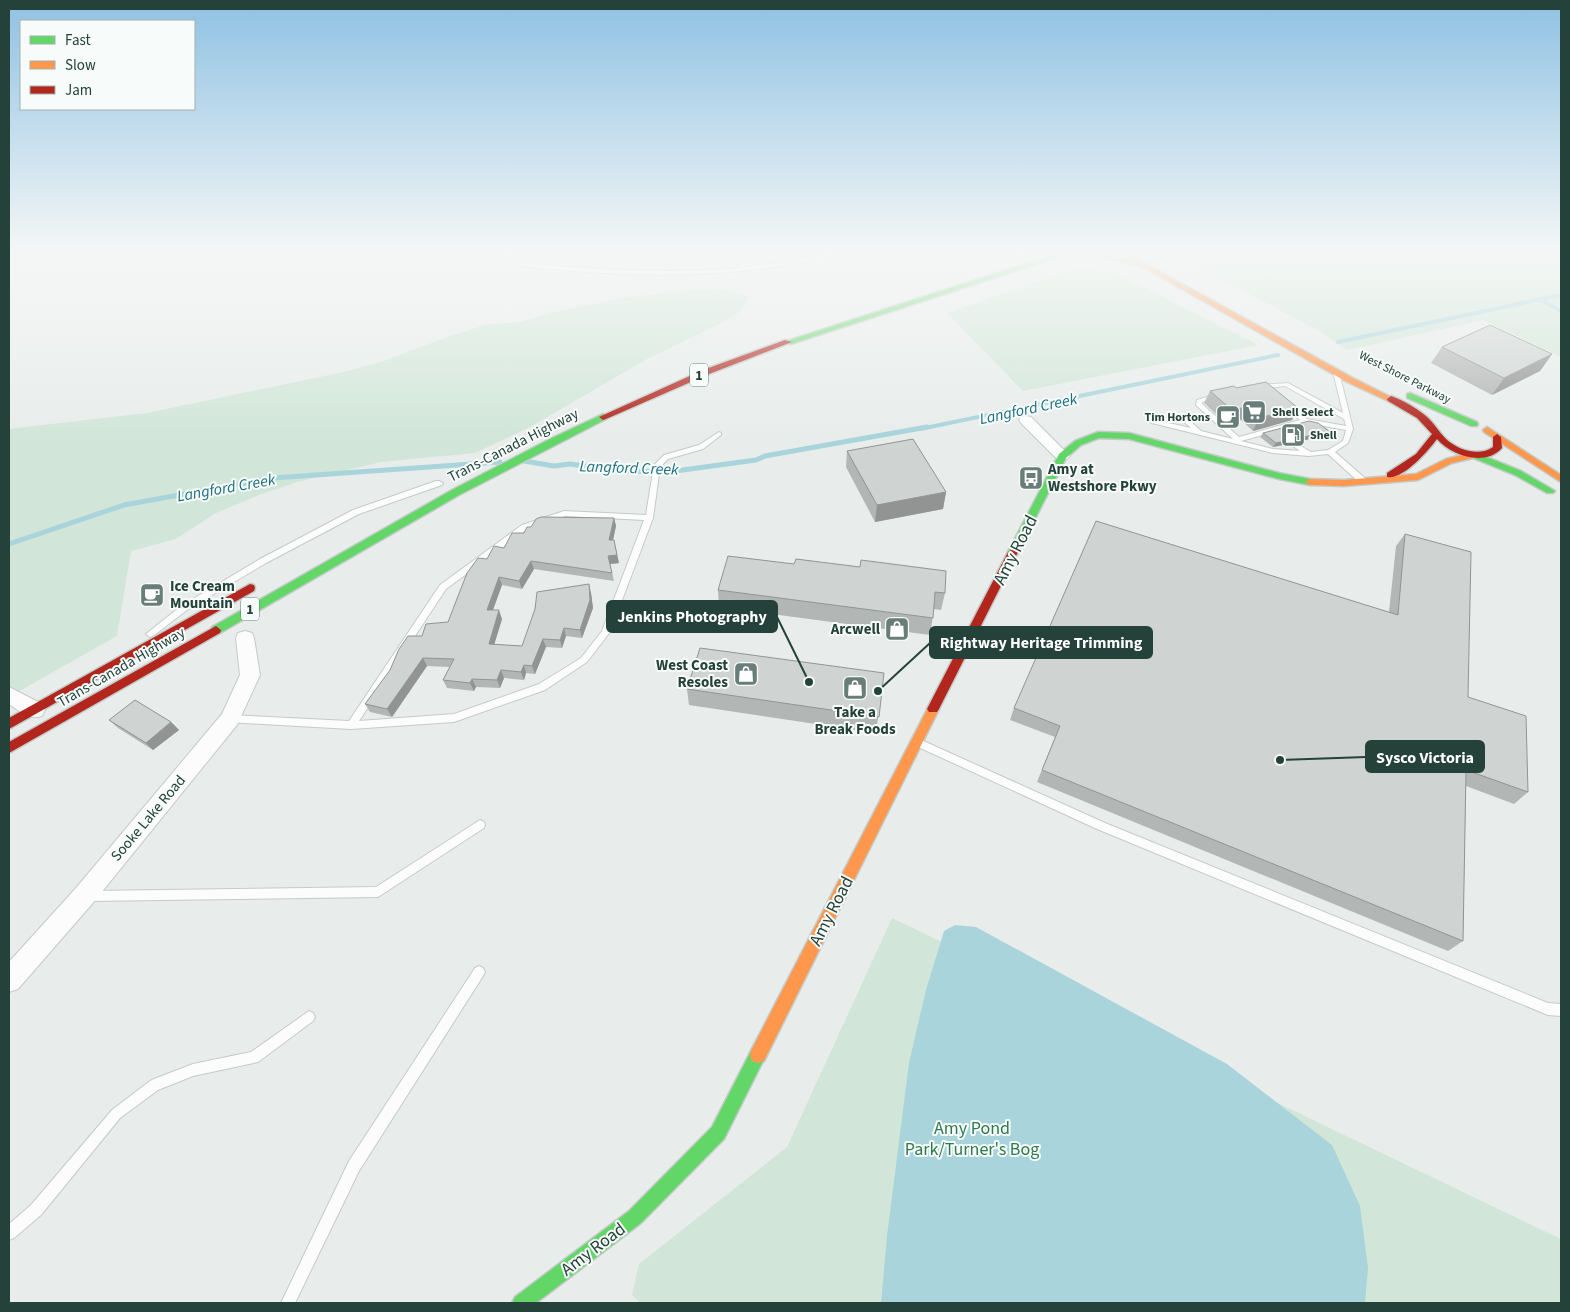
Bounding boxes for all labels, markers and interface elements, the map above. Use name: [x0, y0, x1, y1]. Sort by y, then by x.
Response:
legend: [20, 20, 195, 110]
text: Fast: [65, 30, 91, 51]
text: Slow: [65, 55, 96, 76]
text: Jam: [65, 80, 92, 101]
street label: West Shore Parkway: [1356, 347, 1454, 408]
road number: 1: [690, 364, 708, 386]
water label: Langford Creek: [977, 388, 1079, 430]
supermarket icon: Shell Select: [1241, 399, 1267, 425]
street label: Trans-Canada Highway: [444, 403, 582, 488]
cafe icon: Tim Hortons: [1215, 404, 1241, 430]
place label: Shell Select: [1272, 404, 1334, 421]
place label: Tim Hortons: [1145, 409, 1210, 426]
fuel station icon: Shell: [1280, 422, 1306, 448]
place label: Shell: [1310, 427, 1337, 444]
water label: Langford Creek: [579, 455, 679, 481]
place label: Amy at Westshore Pkwy: [1047, 459, 1157, 497]
bus stop icon: Amy at Westshore Pkwy: [1018, 465, 1044, 491]
water label: Langford Creek: [175, 468, 277, 507]
street label: Amy Road: [987, 511, 1044, 589]
place label: Ice Cream Mountain: [170, 576, 235, 614]
cafe icon: Ice Cream Mountain: [139, 582, 165, 608]
road number: 1: [241, 598, 259, 620]
callout: Jenkins Photography: [607, 601, 777, 632]
text: Jenkins Photography: [617, 606, 767, 628]
shop icon: Arcwell: [884, 616, 910, 642]
place label: Arcwell: [830, 619, 881, 640]
street label: Trans-Canada Highway: [54, 622, 189, 713]
callout: Rightway Heritage Trimming: [930, 627, 1152, 658]
text: Rightway Heritage Trimming: [940, 632, 1143, 654]
place label: West Coast Resoles: [656, 655, 728, 693]
shop icon: West Coast Resoles: [733, 661, 759, 687]
shop icon: Take a Break Foods: [842, 675, 868, 701]
place label: Take a Break Foods: [814, 702, 896, 740]
callout: Sysco Victoria: [1366, 741, 1484, 772]
text: Sysco Victoria: [1376, 747, 1474, 769]
street label: Sooke Lake Road: [106, 771, 191, 866]
street label: Amy Road: [803, 872, 860, 950]
park label: Amy Pond Park/Turner's Bog: [905, 1116, 1039, 1162]
street label: Amy Road: [556, 1217, 631, 1282]

